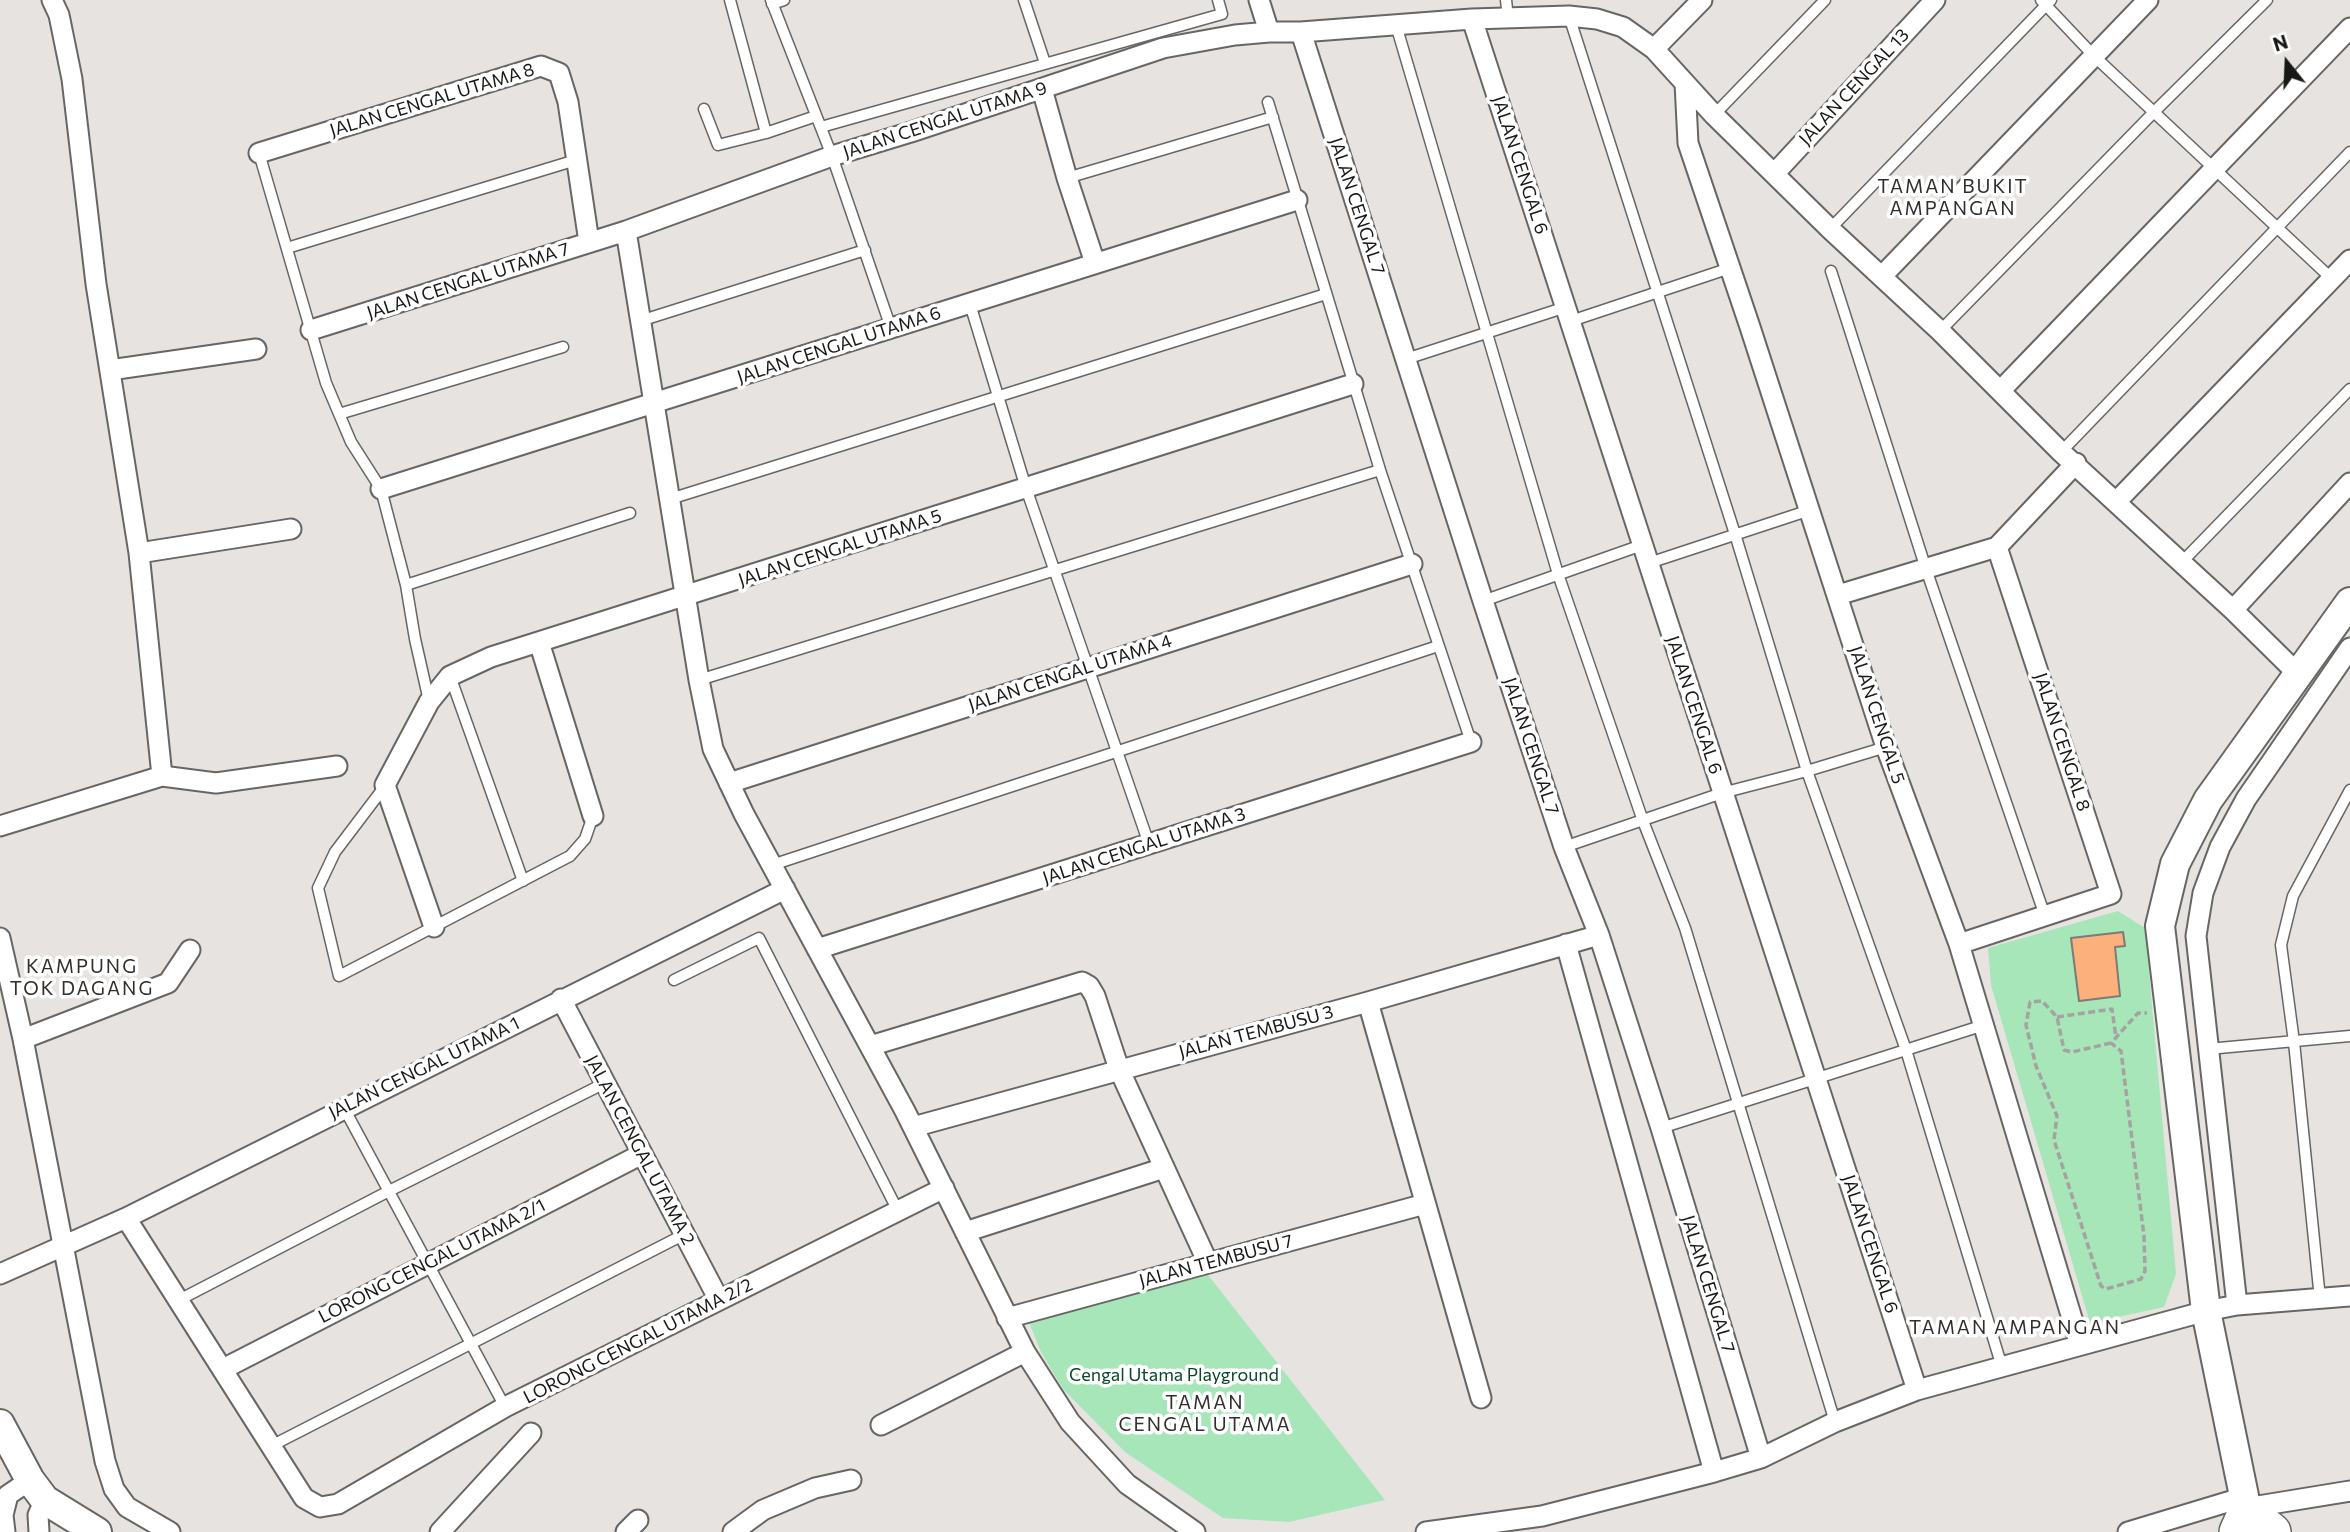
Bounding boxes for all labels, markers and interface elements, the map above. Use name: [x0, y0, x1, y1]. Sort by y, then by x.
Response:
street label: JALAN CENGAL 13: [1795, 24, 1913, 150]
north arrow: [2252, 28, 2322, 98]
text: N: [2270, 29, 2291, 56]
street label: JALAN CENGAL UTAMA 8: [327, 59, 537, 141]
street label: JALAN CENGAL UTAMA 9: [840, 77, 1050, 163]
street label: JALAN CENGAL 6: [1487, 93, 1553, 237]
street label: JALAN CENGAL 7: [1325, 135, 1389, 277]
district label: TAMAN BUKIT AMPANGAN: [1879, 176, 2027, 220]
street label: JALAN CENGAL UTAMA 7: [364, 238, 572, 324]
street label: JALAN CENGAL UTAMA 6: [734, 302, 944, 388]
street label: JALAN CENGAL UTAMA 5: [736, 505, 944, 591]
street label: JALAN CENGAL UTAMA 4: [965, 630, 1175, 716]
street label: JALAN CENGAL 6: [1661, 633, 1727, 777]
street label: JALAN CENGAL 5: [1845, 643, 1909, 787]
street label: JALAN CENGAL 8: [2029, 670, 2095, 814]
street label: JALAN CENGAL 7: [1499, 675, 1563, 817]
street label: JALAN CENGAL UTAMA 3: [1040, 803, 1248, 889]
district label: KAMPUNG TOK DAGANG: [11, 956, 153, 1000]
street label: JALAN TEMBUSU 3: [1176, 1001, 1336, 1063]
street label: JALAN CENGAL UTAMA 1: [325, 1012, 523, 1124]
street label: JALAN CENGAL UTAMA 2: [581, 1051, 699, 1249]
street label: JALAN CENGAL 6: [1837, 1172, 1903, 1316]
street label: LORONG CENGAL UTAMA 2/1: [315, 1194, 549, 1328]
street label: JALAN CENGAL 7: [1677, 1213, 1739, 1355]
street label: JALAN TEMBUSU 7: [1137, 1230, 1295, 1292]
street label: LORONG CENGAL UTAMA 2/2: [520, 1274, 756, 1408]
district label: TAMAN AMPANGAN: [1911, 1317, 2119, 1339]
park label: Cengal Utama Playground: [1069, 1364, 1279, 1386]
district label: TAMAN CENGAL UTAMA: [1120, 1392, 1290, 1436]

